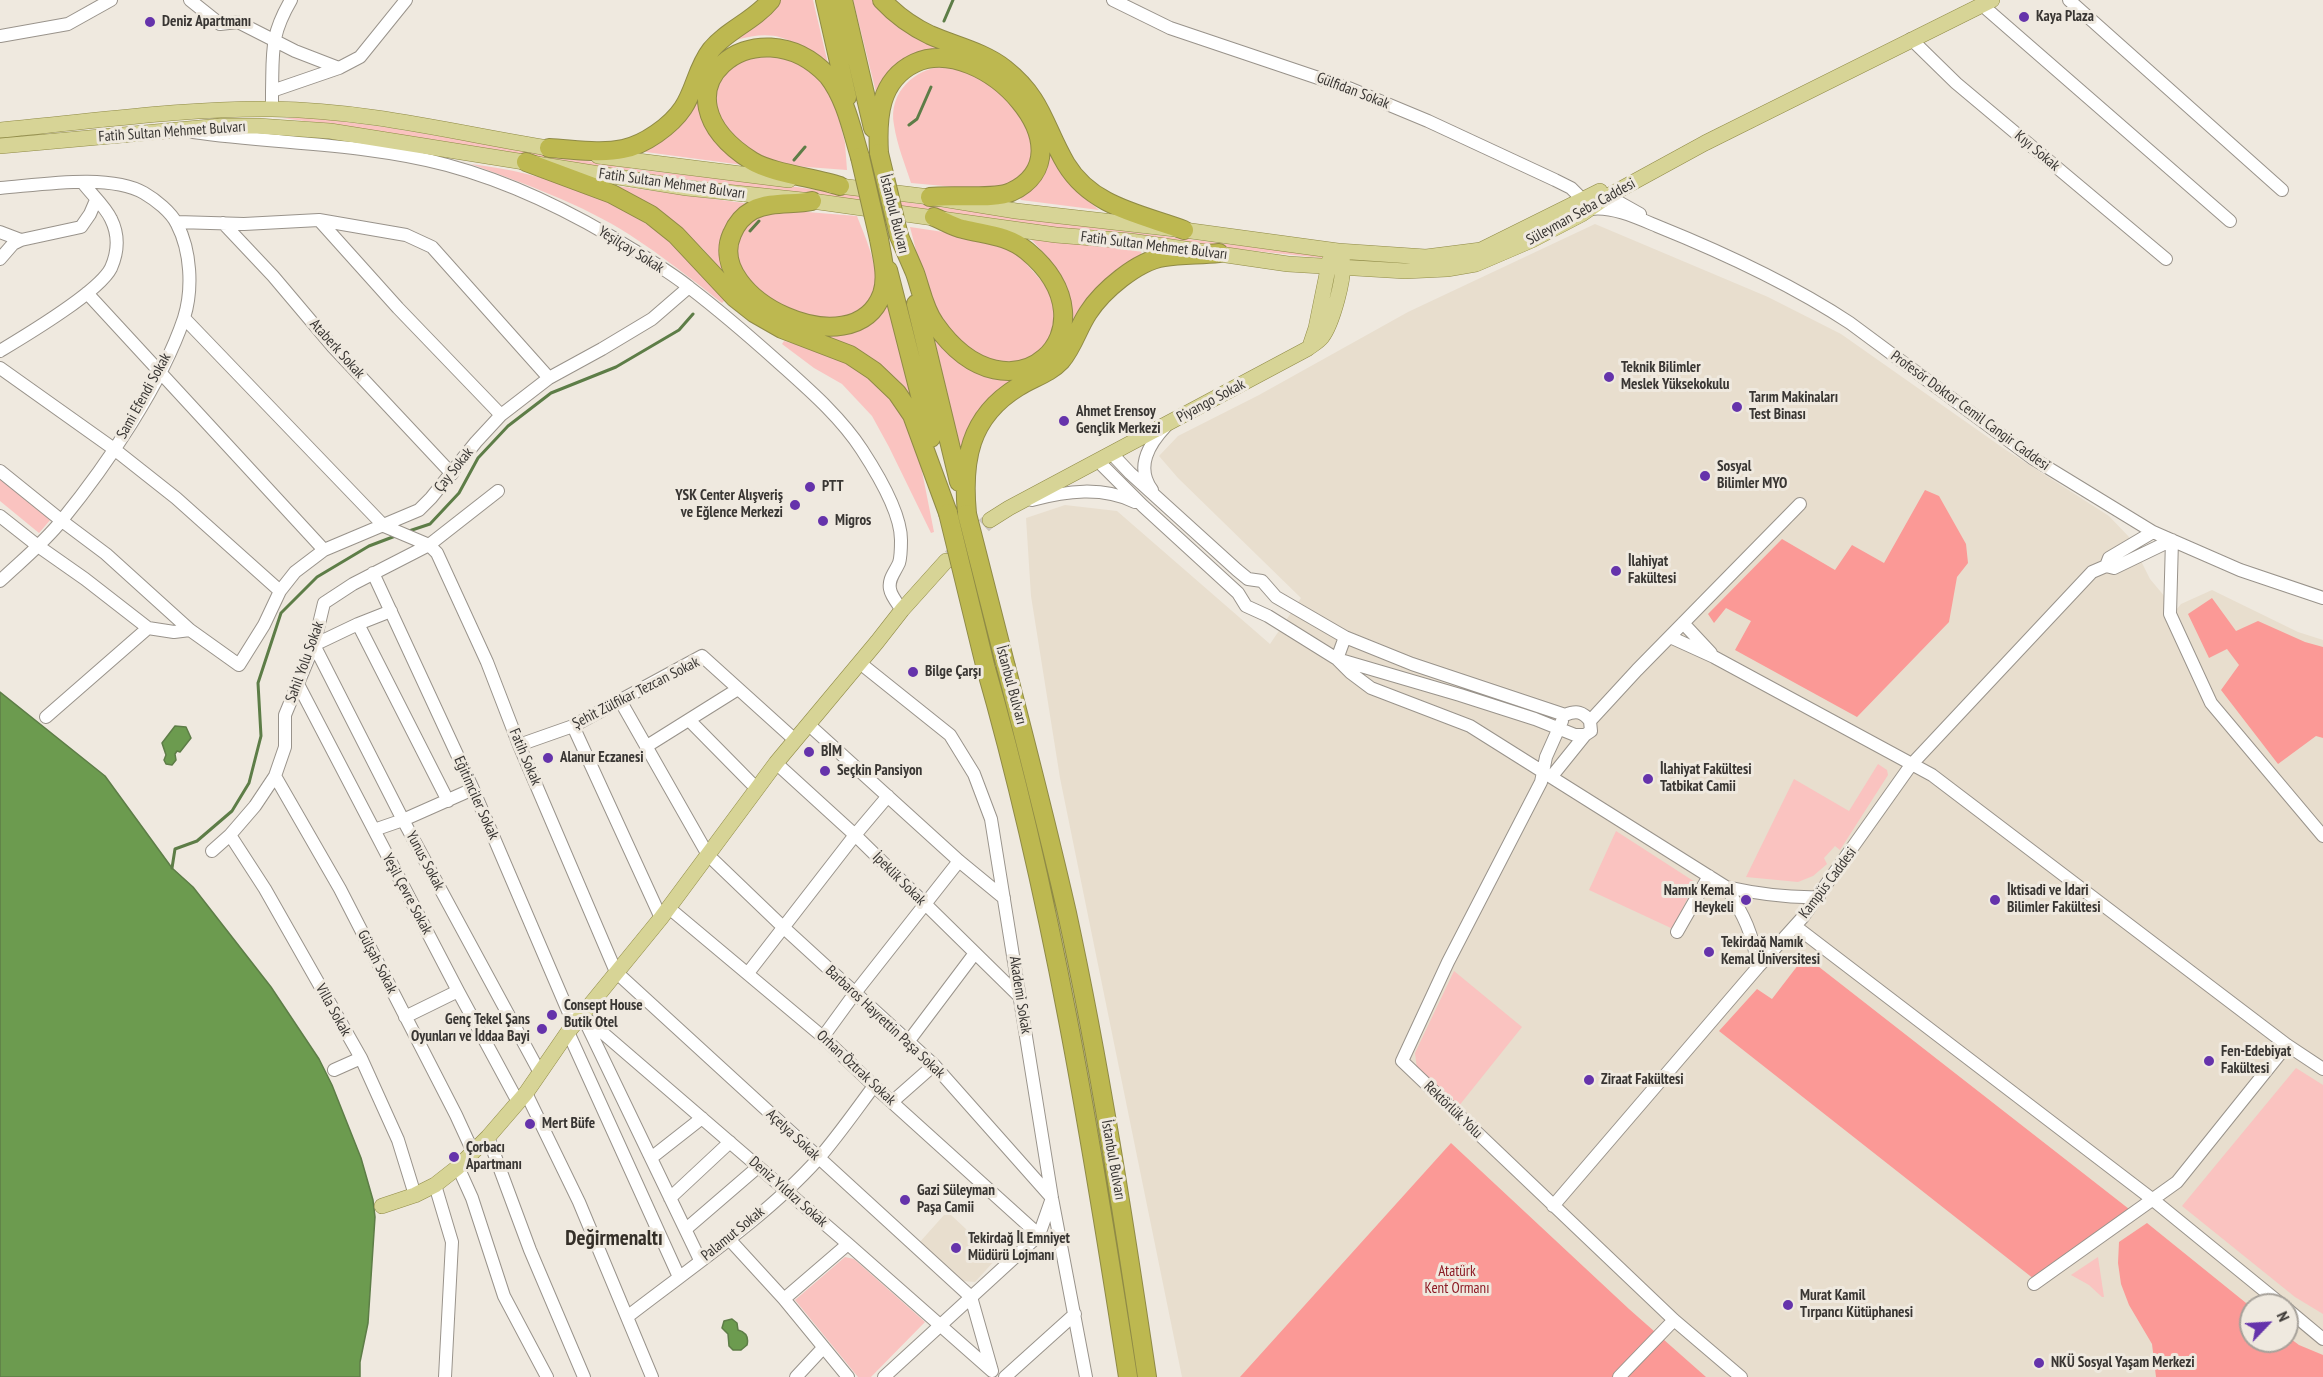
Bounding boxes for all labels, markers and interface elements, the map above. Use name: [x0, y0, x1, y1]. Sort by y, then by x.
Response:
place label: Kaya Plaza: [2036, 8, 2094, 26]
marker: Kaya Plaza: [2017, 10, 2031, 24]
place label: Deniz Apartmanı: [162, 13, 251, 31]
marker: Deniz Apartmanı: [143, 15, 157, 29]
street label: Gülfidan Sokak: [1314, 69, 1392, 113]
street label: Fatih Sultan Mehmet Bulvarı: [98, 118, 246, 146]
street label: Kıyı Sokak: [2011, 127, 2063, 175]
street label: Fatih Sultan Mehmet Bulvarı: [598, 165, 746, 203]
street label: İstanbul Bulvarı: [875, 172, 913, 256]
street label: Süleyman Seba Caddesi: [1523, 175, 1639, 249]
street label: Yeşilçay Sokak: [595, 223, 667, 277]
street label: Fatih Sultan Mehmet Bulvarı: [1080, 228, 1228, 264]
street label: Ataberk Sokak: [306, 316, 368, 382]
street label: Profesör Doktor Cemil Cangir Caddesi: [1887, 347, 2053, 475]
street label: Sami Efendi Sokak: [113, 350, 175, 442]
place label: Teknik Bilimler Meslek Yüksekokulu: [1621, 359, 1729, 394]
marker: Teknik Bilimler Meslek Yüksekokulu: [1602, 370, 1616, 384]
street label: Piyango Sokak: [1174, 375, 1248, 427]
place label: Tarım Makinaları Test Binası: [1749, 389, 1838, 424]
marker: Tarım Makinaları Test Binası: [1730, 400, 1744, 414]
place label: Ahmet Erensoy Gençlik Merkezi: [1076, 403, 1161, 438]
marker: Ahmet Erensoy Gençlik Merkezi: [1057, 414, 1071, 428]
street label: Çay Sokak: [431, 444, 477, 496]
place label: Sosyal Bilimler MYO: [1717, 458, 1787, 493]
marker: Sosyal Bilimler MYO: [1698, 469, 1712, 483]
place label: PTT: [822, 478, 844, 496]
marker: PTT: [803, 480, 817, 494]
place label: YSK Center Alışveriş ve Eğlence Merkezi: [675, 487, 783, 522]
marker: YSK Center Alışveriş ve Eğlence Merkezi: [788, 498, 802, 512]
place label: Migros: [835, 512, 871, 530]
marker: Migros: [816, 514, 830, 528]
place label: İlahiyat Fakültesi: [1628, 553, 1676, 588]
marker: İlahiyat Fakültesi: [1609, 564, 1623, 578]
street label: Sahil Yolu Sokak: [282, 619, 328, 705]
street label: İstanbul Bulvarı: [992, 643, 1030, 727]
street label: Şehit Zülfikar Tezcan Sokak: [569, 653, 703, 733]
place label: Bilge Çarşı: [925, 663, 981, 681]
marker: Bilge Çarşı: [906, 665, 920, 679]
street label: Fatih Sokak: [505, 726, 545, 788]
place label: BİM: [821, 743, 842, 761]
marker: BİM: [802, 745, 816, 759]
place label: Alanur Eczanesi: [560, 749, 644, 767]
marker: Alanur Eczanesi: [541, 751, 555, 765]
street label: Eğitimciler Sokak: [450, 753, 502, 843]
place label: İlahiyat Fakültesi Tatbikat Camii: [1660, 761, 1752, 796]
place label: Seçkin Pansiyon: [837, 762, 922, 780]
marker: Seçkin Pansiyon: [818, 764, 832, 778]
marker: İlahiyat Fakültesi Tatbikat Camii: [1641, 772, 1655, 786]
street label: Yunus Sokak: [402, 828, 448, 894]
street label: Kampüs Caddesi: [1795, 844, 1861, 922]
street label: İpeklik Sokak: [868, 848, 930, 910]
street label: Yeşil Çevre Sokak: [378, 850, 436, 938]
place label: Namık Kemal Heykeli: [1664, 882, 1734, 917]
place label: İktisadi ve İdari Bilimler Fakültesi: [2007, 882, 2101, 917]
marker: Namık Kemal Heykeli: [1739, 893, 1753, 907]
marker: İktisadi ve İdari Bilimler Fakültesi: [1988, 893, 2002, 907]
street label: Gülşah Sokak: [353, 927, 401, 997]
place label: Tekirdağ Namık Kemal Üniversitesi: [1721, 934, 1820, 969]
marker: Tekirdağ Namık Kemal Üniversitesi: [1702, 945, 1716, 959]
street label: Akademi Sokak: [1005, 955, 1035, 1035]
street label: Barbaros Hayrettin Paşa Sokak: [821, 962, 949, 1082]
street label: Villa Sokak: [311, 981, 355, 1039]
place label: Consept House Butik Otel: [564, 997, 643, 1032]
marker: Consept House Butik Otel: [545, 1008, 559, 1022]
place label: Genç Tekel Şans Oyunları ve İddaa Bayi: [411, 1011, 530, 1046]
marker: Genç Tekel Şans Oyunları ve İddaa Bayi: [535, 1022, 549, 1036]
street label: Orhan Öztrak Sokak: [813, 1027, 899, 1109]
place label: Fen-Edebiyat Fakültesi: [2221, 1043, 2291, 1078]
marker: Fen-Edebiyat Fakültesi: [2202, 1054, 2216, 1068]
place label: Ziraat Fakültesi: [1601, 1071, 1684, 1089]
marker: Ziraat Fakültesi: [1582, 1073, 1596, 1087]
street label: Rektörlük Yolu: [1420, 1078, 1486, 1142]
street label: Açelya Sokak: [762, 1106, 824, 1164]
place label: Mert Büfe: [542, 1115, 595, 1133]
marker: Mert Büfe: [523, 1117, 537, 1131]
street label: İstanbul Bulvarı: [1097, 1118, 1129, 1202]
place label: Çorbacı Apartmanı: [466, 1139, 522, 1174]
marker: Çorbacı Apartmanı: [447, 1150, 461, 1164]
street label: Deniz Yıldızı Sokak: [745, 1153, 831, 1231]
place label: Gazi Süleyman Paşa Camii: [917, 1182, 995, 1217]
marker: Gazi Süleyman Paşa Camii: [898, 1193, 912, 1207]
street label: Palamut Sokak: [698, 1203, 768, 1265]
district label: Değirmenaltı: [565, 1226, 663, 1252]
place label: Tekirdağ İl Emniyet Müdürü Lojmanı: [968, 1230, 1070, 1265]
marker: Tekirdağ İl Emniyet Müdürü Lojmanı: [949, 1241, 963, 1255]
park label: Atatürk Kent Ormanı: [1425, 1263, 1489, 1298]
place label: Murat Kamil Tırpancı Kütüphanesi: [1800, 1287, 1913, 1322]
north arrow: [2239, 1293, 2299, 1353]
marker: Murat Kamil Tırpancı Kütüphanesi: [1781, 1298, 1795, 1312]
text: N: [2273, 1308, 2294, 1324]
place label: NKÜ Sosyal Yaşam Merkezi: [2051, 1354, 2195, 1372]
marker: NKÜ Sosyal Yaşam Merkezi: [2032, 1356, 2046, 1370]

